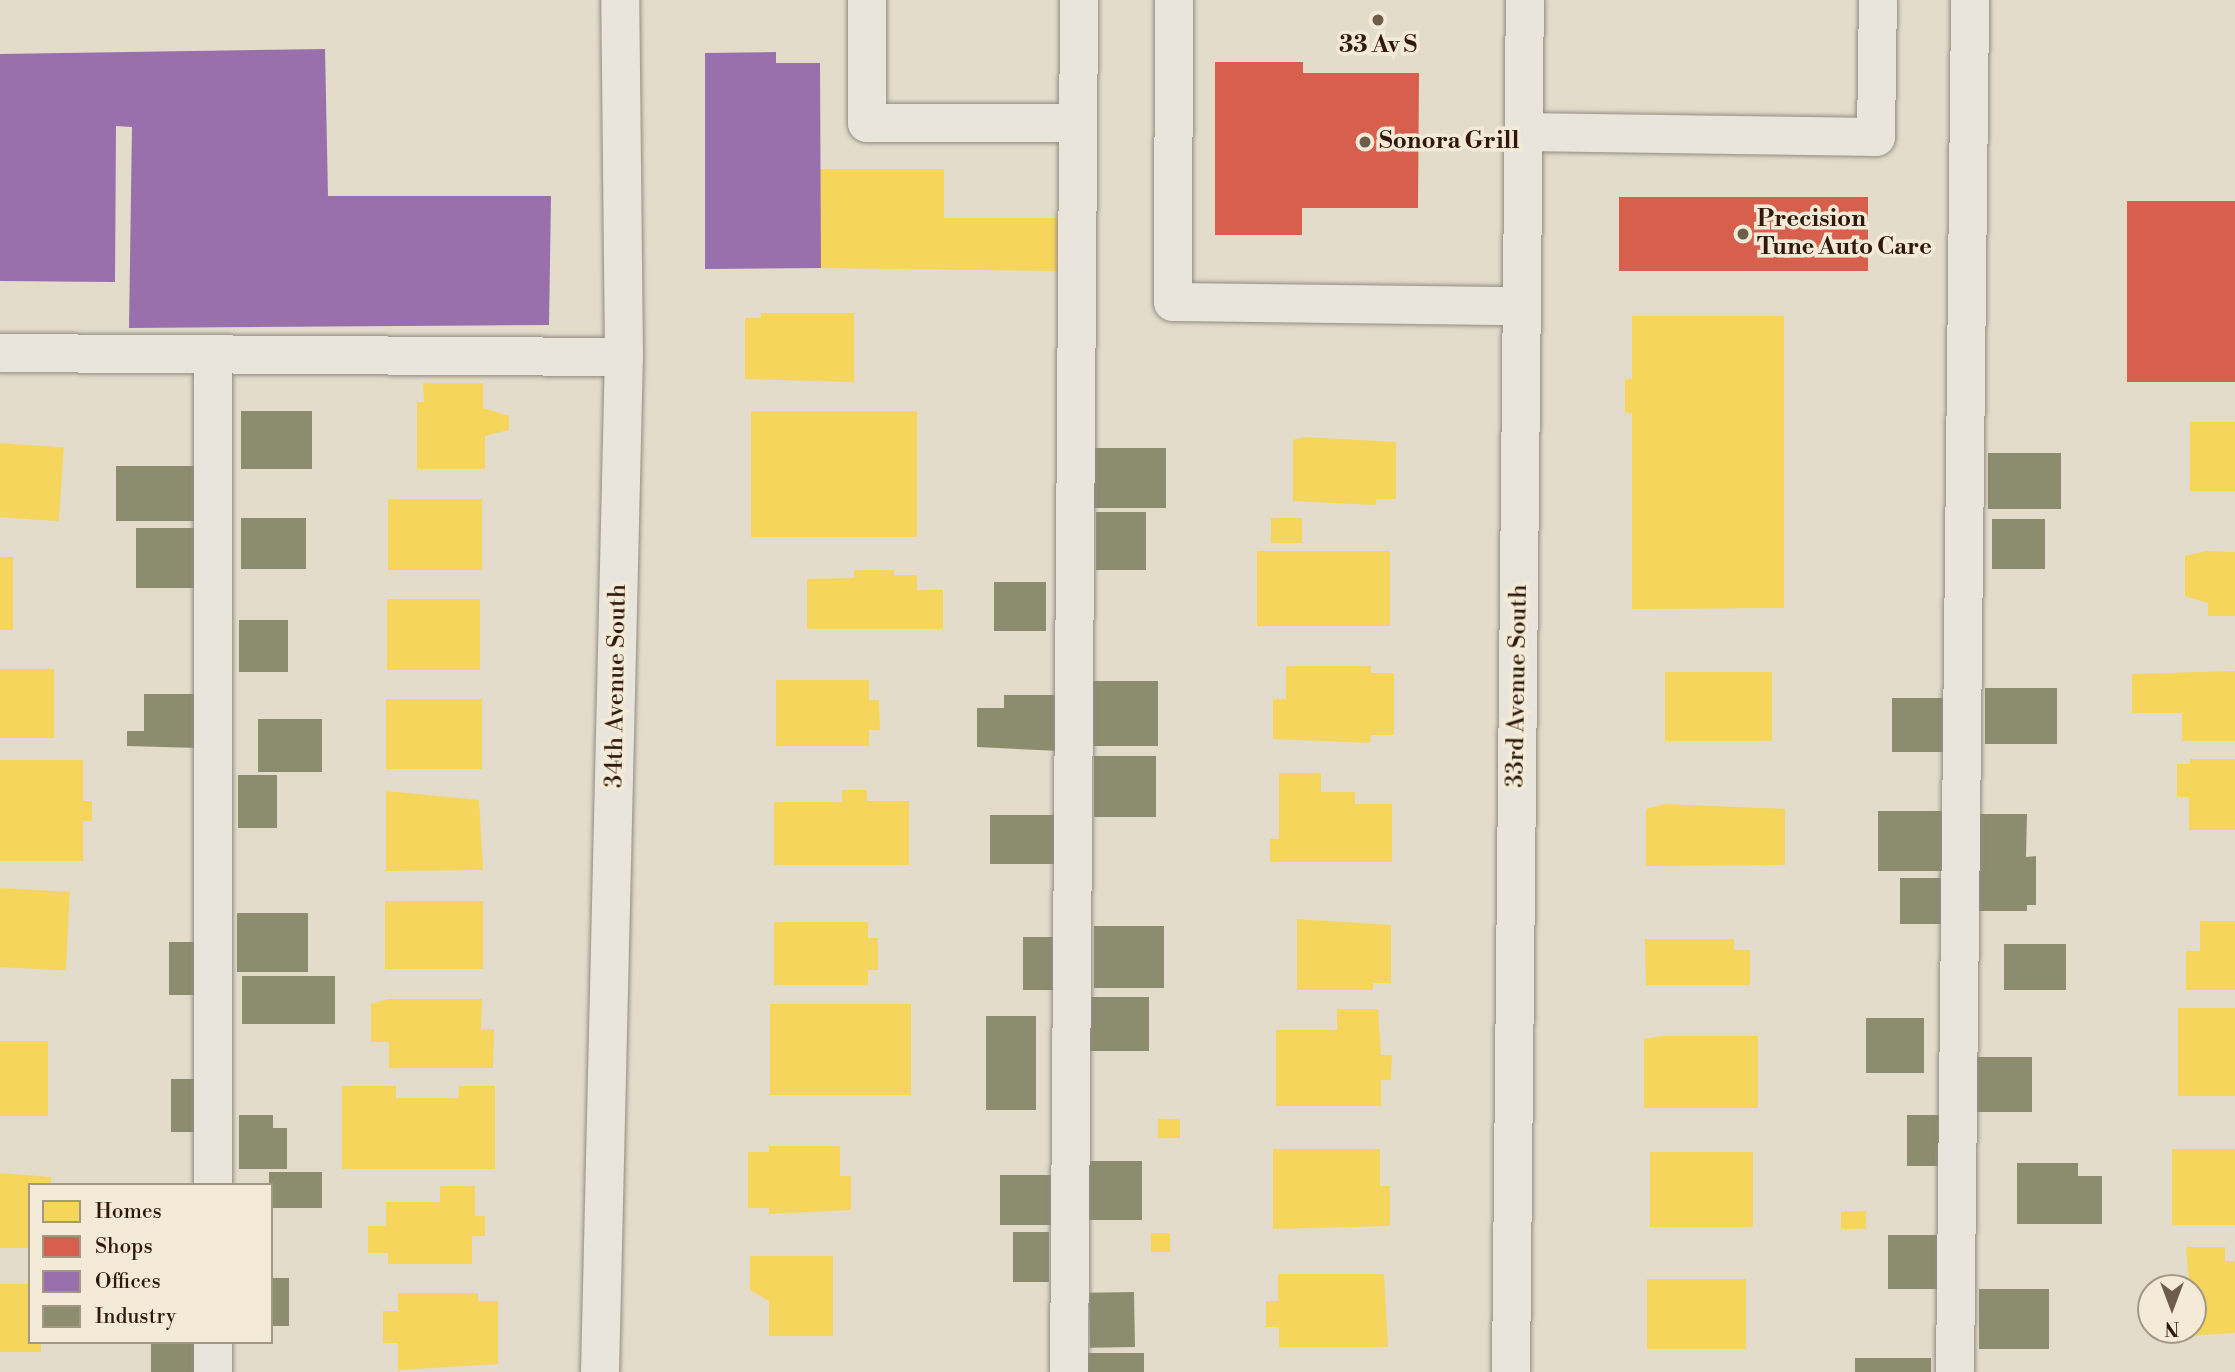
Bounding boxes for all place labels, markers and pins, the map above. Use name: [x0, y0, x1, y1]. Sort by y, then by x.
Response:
marker: 33 Av S: [1370, 12, 1386, 28]
place label: 33 Av S: [1339, 32, 1417, 60]
place label: Sonora Grill: [1379, 128, 1519, 156]
marker: Sonora Grill: [1357, 134, 1373, 150]
place label: Precision Tune Auto Care: [1757, 206, 1932, 262]
marker: Precision Tune Auto Care: [1735, 226, 1751, 242]

